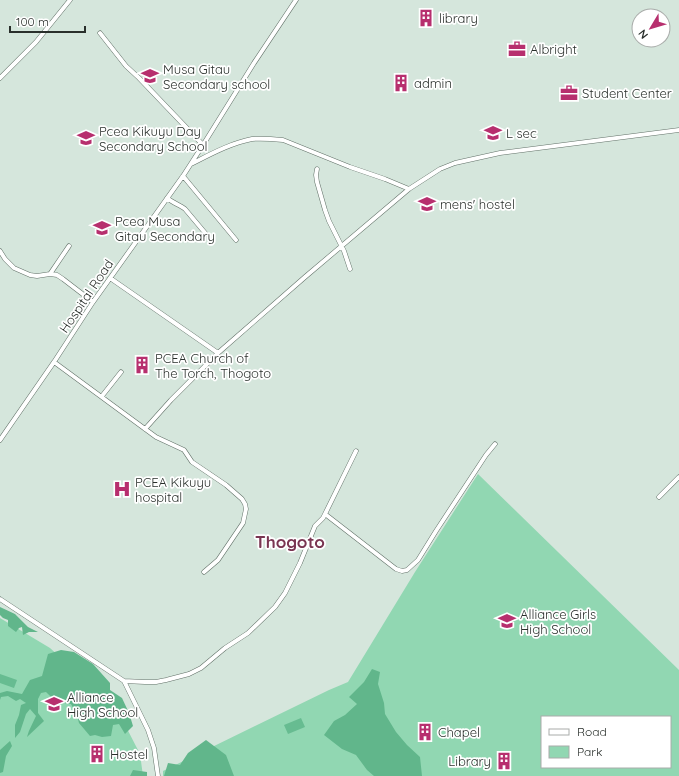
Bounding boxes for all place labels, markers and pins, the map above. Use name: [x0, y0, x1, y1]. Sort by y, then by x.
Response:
building icon: library: [416, 8, 436, 28]
place label: library: [439, 10, 478, 26]
office icon: Albright: [507, 39, 527, 59]
place label: Albright: [530, 41, 577, 57]
place label: Musa Gitau Secondary school: [163, 61, 270, 92]
school or university icon: Musa Gitau Secondary school: [140, 66, 160, 86]
building icon: admin: [391, 73, 411, 93]
place label: admin: [414, 75, 452, 91]
office icon: Student Center: [559, 83, 579, 103]
place label: Student Center: [582, 85, 672, 101]
place label: Pcea Kikuyu Day Secondary School: [99, 123, 208, 154]
school or university icon: L sec: [483, 123, 503, 143]
place label: L sec: [506, 125, 537, 141]
school or university icon: Pcea Kikuyu Day Secondary School: [76, 128, 96, 148]
school or university icon: mens' hostel: [417, 194, 437, 214]
place label: mens' hostel: [440, 196, 515, 212]
place label: Pcea Musa Gitau Secondary: [115, 213, 215, 244]
school or university icon: Pcea Musa Gitau Secondary: [92, 218, 112, 238]
place label: PCEA Church of The Torch, Thogoto: [155, 350, 271, 381]
building icon: PCEA Church of The Torch, Thogoto: [132, 355, 152, 375]
place label: PCEA Kikuyu hospital: [135, 474, 211, 505]
hospital icon: PCEA Kikuyu hospital: [112, 479, 132, 499]
place label: Alliance Girls High School: [520, 606, 596, 637]
school or university icon: Alliance Girls High School: [497, 611, 517, 631]
place label: Alliance High School: [67, 689, 138, 720]
school or university icon: Alliance High School: [44, 694, 64, 714]
building icon: Chapel: [415, 722, 435, 742]
place label: Chapel: [438, 724, 480, 740]
building icon: Hostel: [87, 744, 107, 764]
place label: Hostel: [110, 746, 148, 762]
building icon: Library: [494, 751, 514, 771]
place label: Library: [448, 753, 491, 769]

